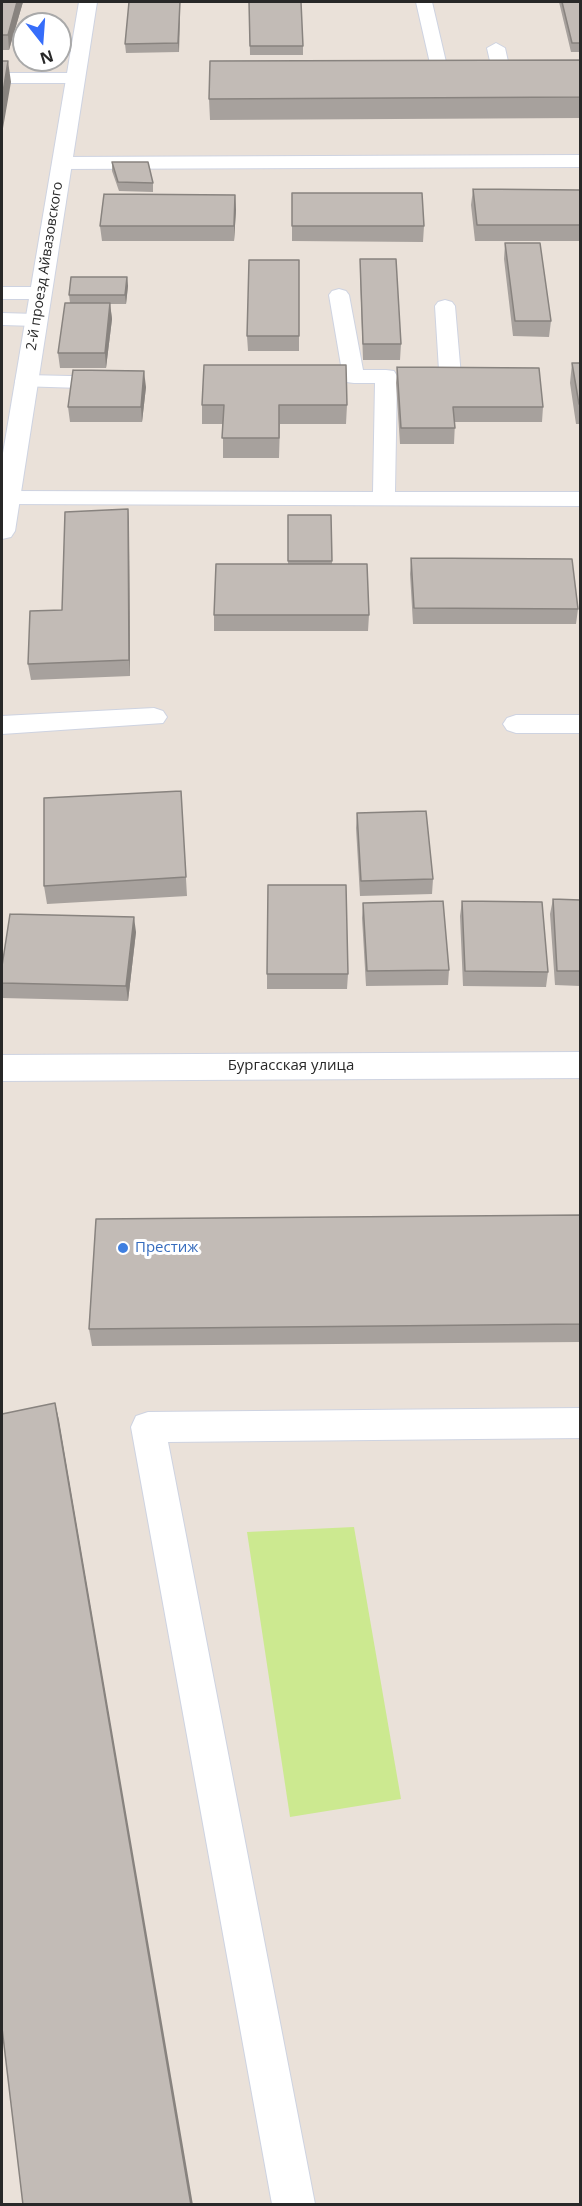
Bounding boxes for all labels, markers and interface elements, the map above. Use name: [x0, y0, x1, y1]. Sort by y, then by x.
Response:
north arrow: [12, 12, 72, 72]
text: N: [37, 45, 56, 70]
street label: 2-й проезд Айвазовского: [23, 180, 67, 352]
street label: Бургасская улица: [228, 1057, 354, 1075]
place label: Престиж: [135, 1239, 198, 1257]
marker: Престиж: [116, 1241, 130, 1255]

